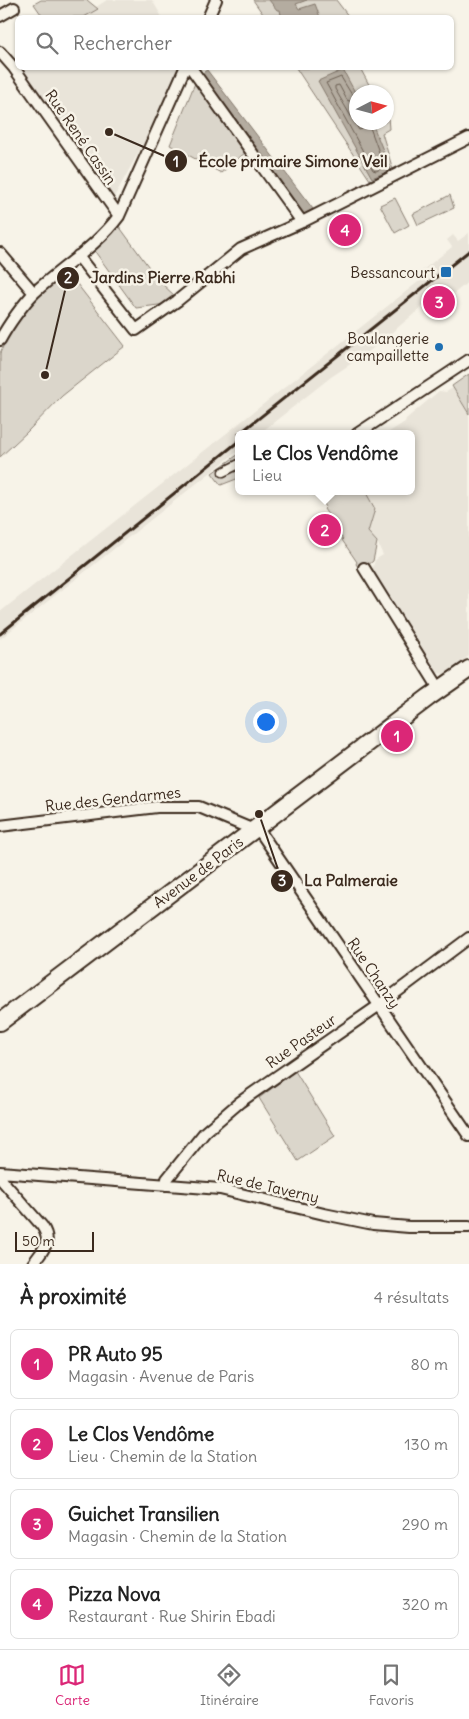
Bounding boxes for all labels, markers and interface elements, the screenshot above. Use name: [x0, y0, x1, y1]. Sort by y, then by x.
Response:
search box: [15, 15, 454, 70]
icon: search: [33, 29, 61, 57]
text: Rechercher: [73, 31, 172, 55]
north arrow: [349, 85, 394, 130]
street label: Rue René Cassin: [41, 86, 121, 188]
callout: École primaire Simone Veil: [163, 146, 397, 177]
text: École primaire Simone Veil: [199, 151, 387, 172]
text: 1: [173, 152, 179, 171]
pin: 4: [329, 211, 361, 249]
callout: Jardins Pierre Rabhi: [55, 262, 245, 293]
place label: Bessancourt: [350, 263, 435, 282]
marker: Bessancourt: [439, 265, 453, 279]
text: Jardins Pierre Rabhi: [91, 267, 235, 287]
text: 2: [64, 268, 72, 287]
pin: 3: [423, 283, 455, 321]
place label: Boulangerie campaillette: [346, 329, 429, 365]
marker: Boulangerie campaillette: [433, 341, 445, 353]
popup: [235, 430, 415, 495]
text: Le Clos Vendôme: [252, 441, 398, 465]
text: Lieu: [252, 465, 282, 485]
pin: 2: [309, 511, 341, 549]
your location: [253, 709, 279, 735]
pin: 1: [381, 717, 413, 755]
street label: Rue des Gendarmes: [44, 782, 182, 816]
street label: Avenue de Paris: [149, 832, 247, 912]
callout: La Palmeraie: [269, 865, 408, 896]
text: La Palmeraie: [304, 870, 398, 890]
text: 3: [278, 871, 286, 890]
street label: Rue Chanzy: [343, 934, 405, 1012]
street label: Rue Pasteur: [262, 1010, 340, 1072]
street label: Rue de Taverny: [215, 1165, 321, 1207]
scale bar: [15, 1229, 94, 1252]
text: 50 m: [22, 1232, 55, 1250]
text: À proximité: [20, 1283, 127, 1310]
text: 4 résultats: [374, 1287, 449, 1307]
text: PR Auto 95: [68, 1342, 163, 1366]
text: 1: [34, 1354, 40, 1374]
text: 80 m: [410, 1354, 448, 1374]
text: Magasin · Avenue de Paris: [68, 1366, 254, 1386]
text: Le Clos Vendôme: [68, 1422, 214, 1446]
text: 2: [33, 1434, 41, 1454]
text: 130 m: [404, 1434, 448, 1454]
text: Lieu · Chemin de la Station: [68, 1446, 257, 1466]
text: Guichet Transilien: [68, 1502, 220, 1526]
text: 3: [32, 1514, 42, 1534]
text: 290 m: [402, 1514, 448, 1534]
text: Magasin · Chemin de la Station: [68, 1526, 287, 1546]
text: Pizza Nova: [68, 1582, 161, 1606]
text: 4: [32, 1594, 42, 1614]
text: 320 m: [402, 1594, 448, 1614]
text: Restaurant · Rue Shirin Ebadi: [68, 1606, 276, 1626]
tab: Carte: [55, 1661, 90, 1709]
tab: Itinéraire: [200, 1661, 259, 1709]
tab: Favoris: [369, 1661, 414, 1709]

